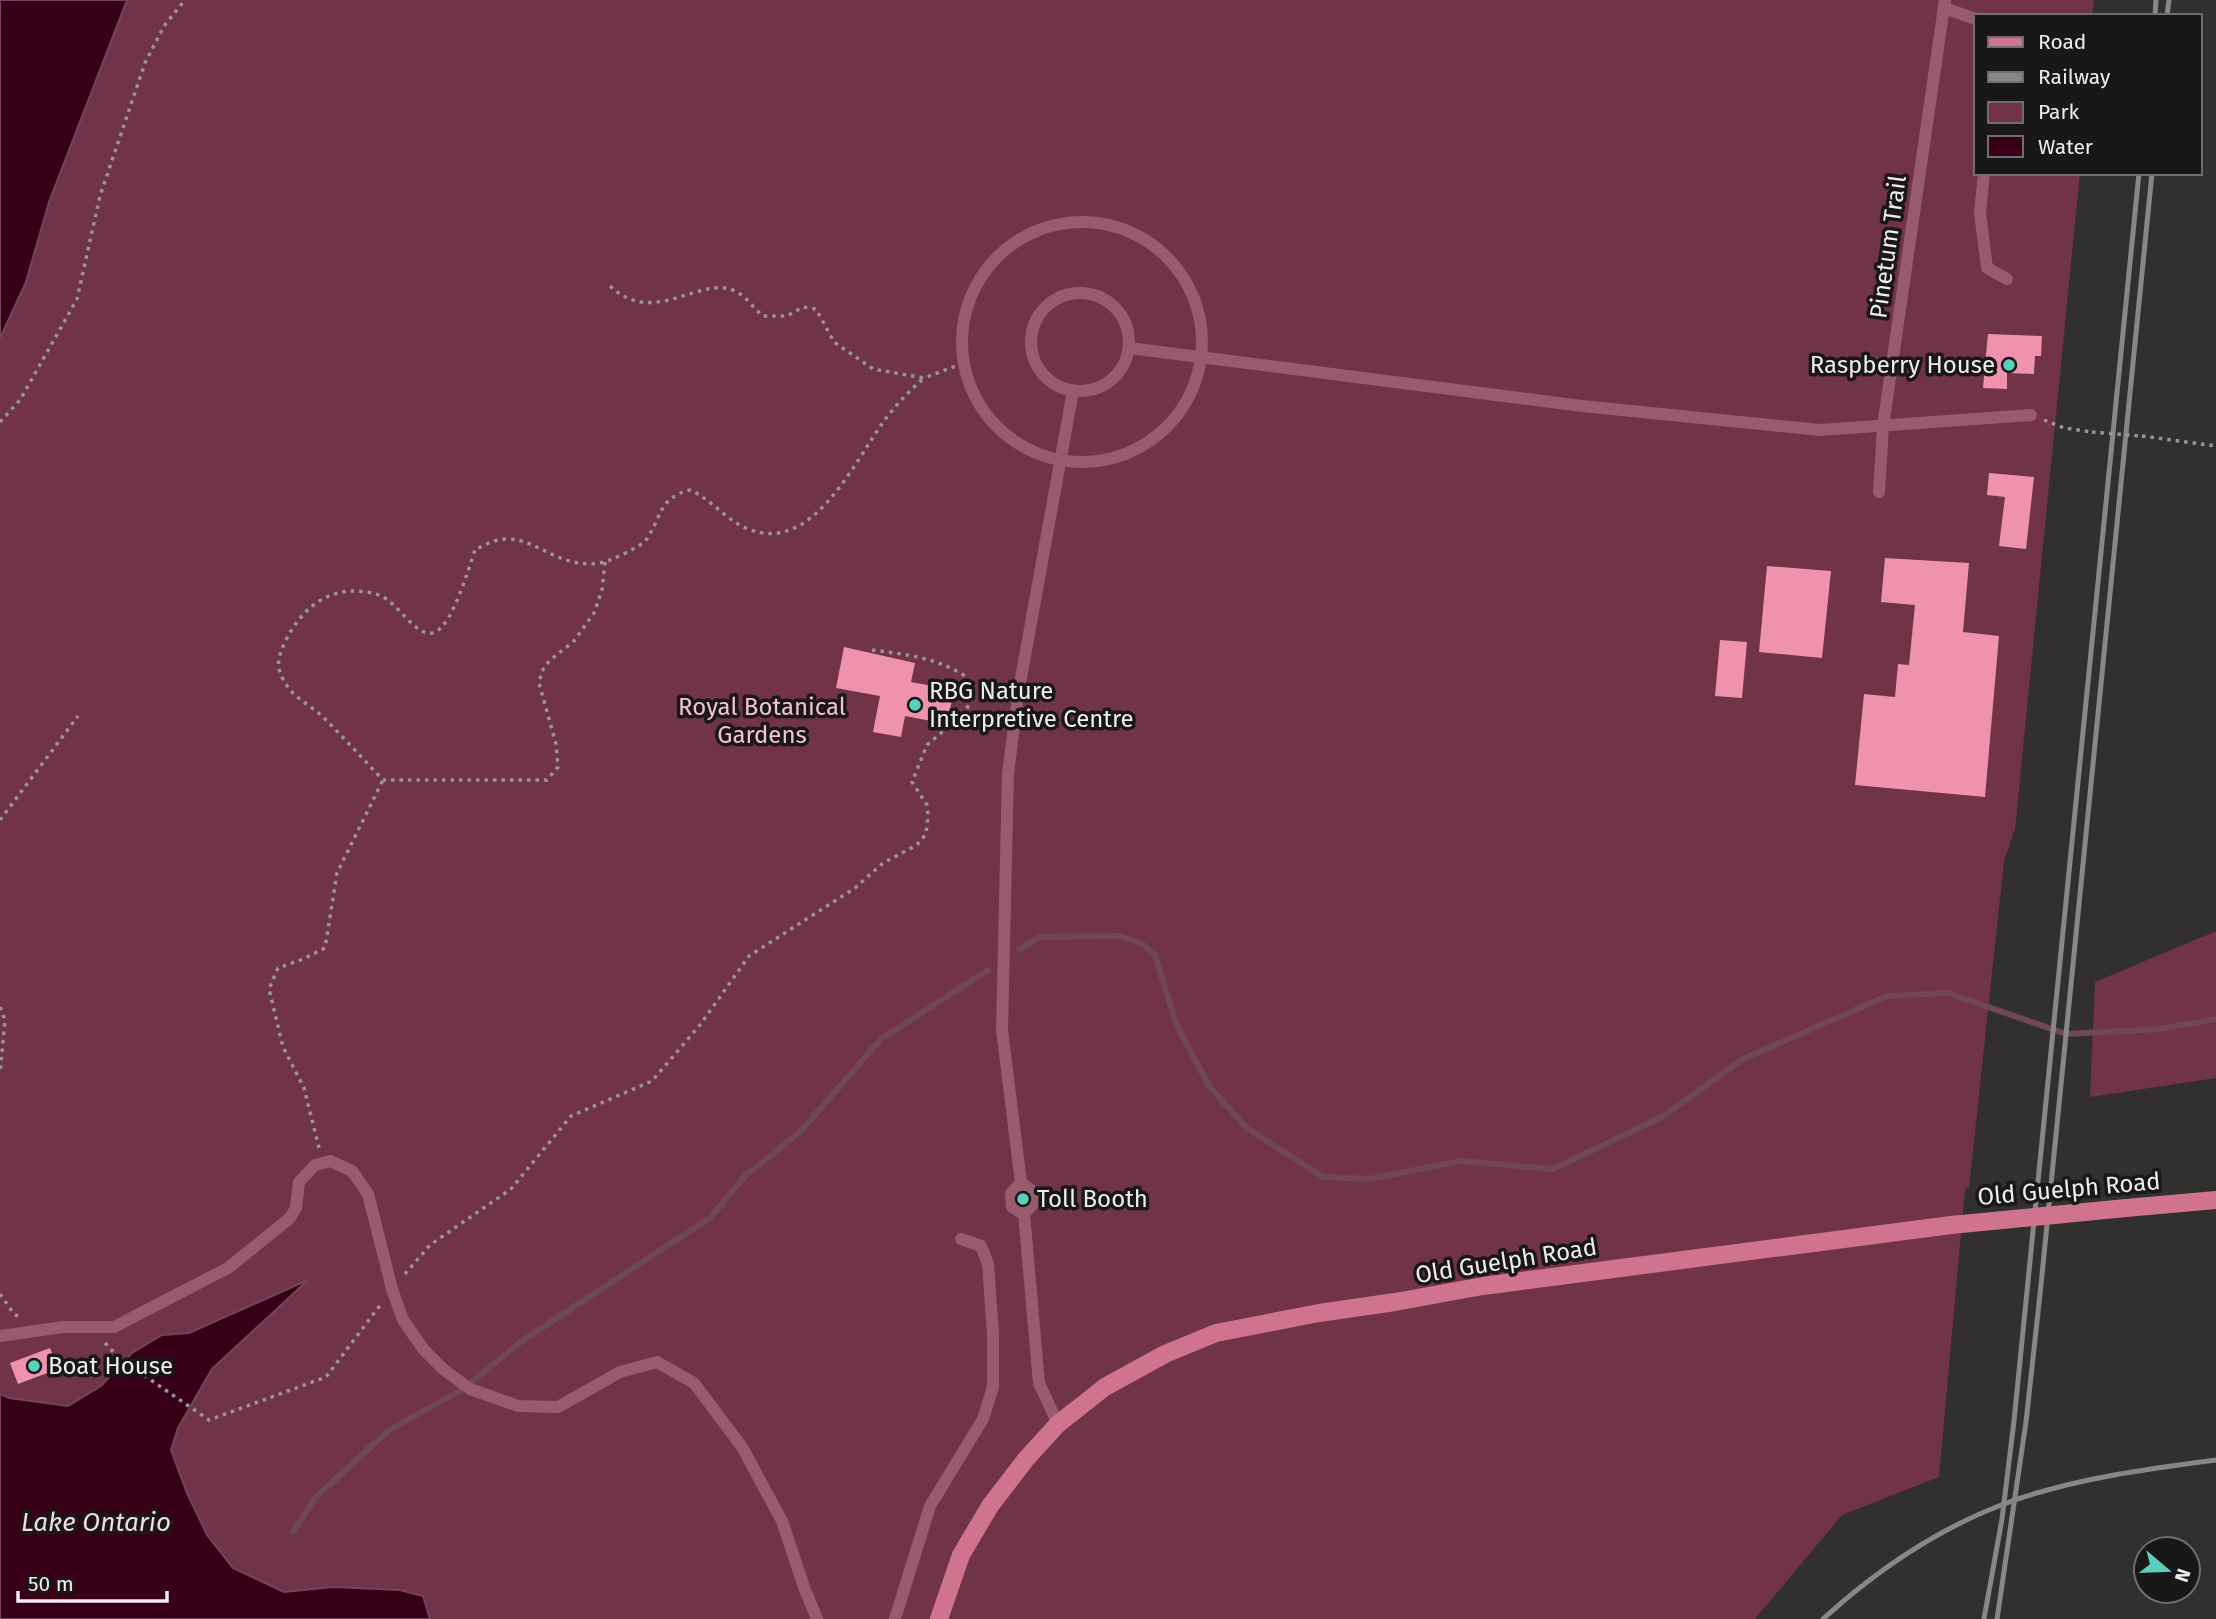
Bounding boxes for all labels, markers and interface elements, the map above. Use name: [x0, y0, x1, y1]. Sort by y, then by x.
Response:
legend: [1974, 14, 2202, 175]
text: Road: [2038, 29, 2086, 55]
text: Railway: [2038, 64, 2111, 90]
text: Park: [2038, 99, 2080, 125]
text: Water: [2038, 134, 2093, 160]
street label: Pinetum Trail: [1864, 174, 1912, 320]
place label: Raspberry House: [1810, 351, 1995, 379]
marker: Raspberry House: [2001, 357, 2017, 373]
place label: RBG Nature Interpretive Centre: [929, 677, 1134, 733]
park label: Royal Botanical Gardens: [678, 693, 846, 749]
marker: RBG Nature Interpretive Centre: [907, 697, 923, 713]
street label: Old Guelph Road: [1976, 1167, 2162, 1211]
place label: Toll Booth: [1037, 1185, 1148, 1213]
marker: Toll Booth: [1015, 1191, 1031, 1207]
street label: Old Guelph Road: [1413, 1233, 1599, 1289]
place label: Boat House: [48, 1352, 173, 1380]
marker: Boat House: [26, 1358, 42, 1374]
water label: Lake Ontario: [21, 1507, 171, 1538]
north arrow: [2132, 1535, 2202, 1605]
scale bar: [18, 1560, 166, 1604]
text: N: [2170, 1566, 2196, 1585]
text: 50 m: [28, 1571, 74, 1597]

